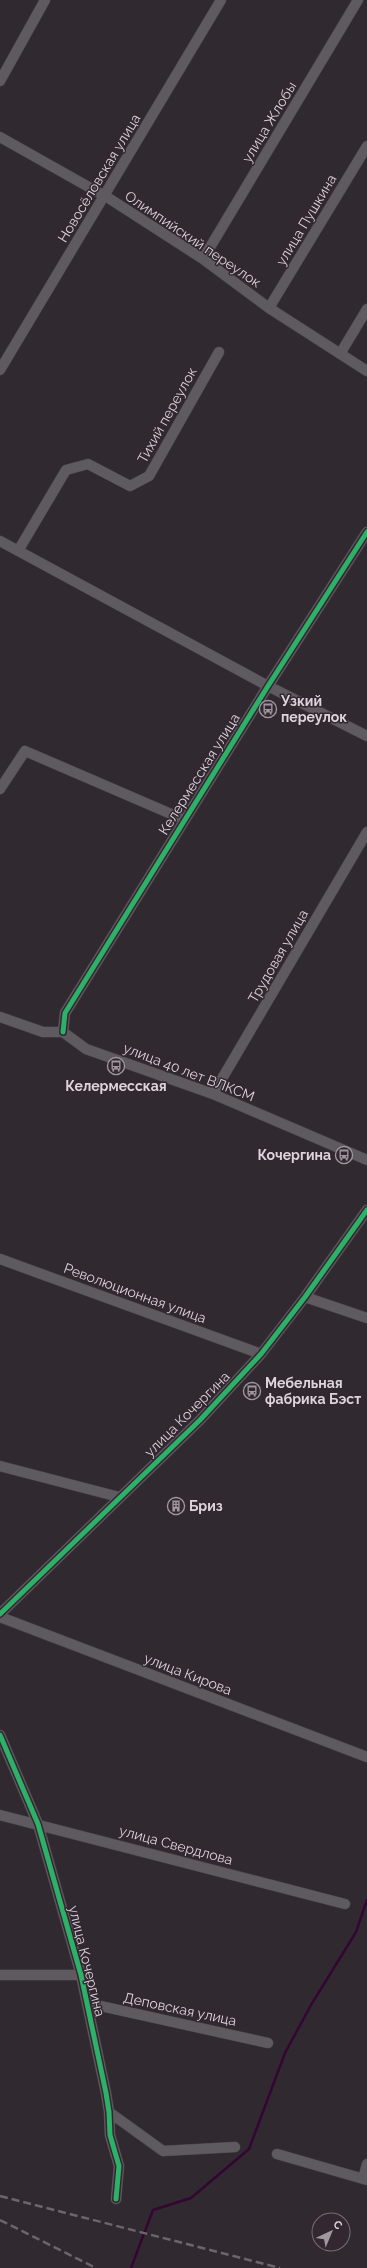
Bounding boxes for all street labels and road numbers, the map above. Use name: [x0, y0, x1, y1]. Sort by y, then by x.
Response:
street label: улица Жлобы: [239, 79, 299, 165]
street label: Новосёловская улица: [54, 111, 144, 245]
street label: улица Пушкина: [273, 172, 339, 268]
street label: Олимпийский переулок: [122, 188, 264, 290]
street label: Тихий переулок: [134, 364, 200, 466]
street label: Келермесская улица: [155, 711, 243, 837]
street label: Трудовая улица: [245, 907, 311, 1005]
street label: улица 40 лет ВЛКСМ: [121, 1040, 257, 1104]
street label: Революционная улица: [62, 1260, 208, 1326]
street label: улица Кочергина: [141, 1368, 233, 1460]
street label: улица Кирова: [142, 1650, 234, 1698]
street label: улица Свердлова: [118, 1822, 234, 1868]
street label: улица Кочергина: [65, 1904, 109, 2018]
street label: Деповская улица: [122, 1989, 238, 2029]

